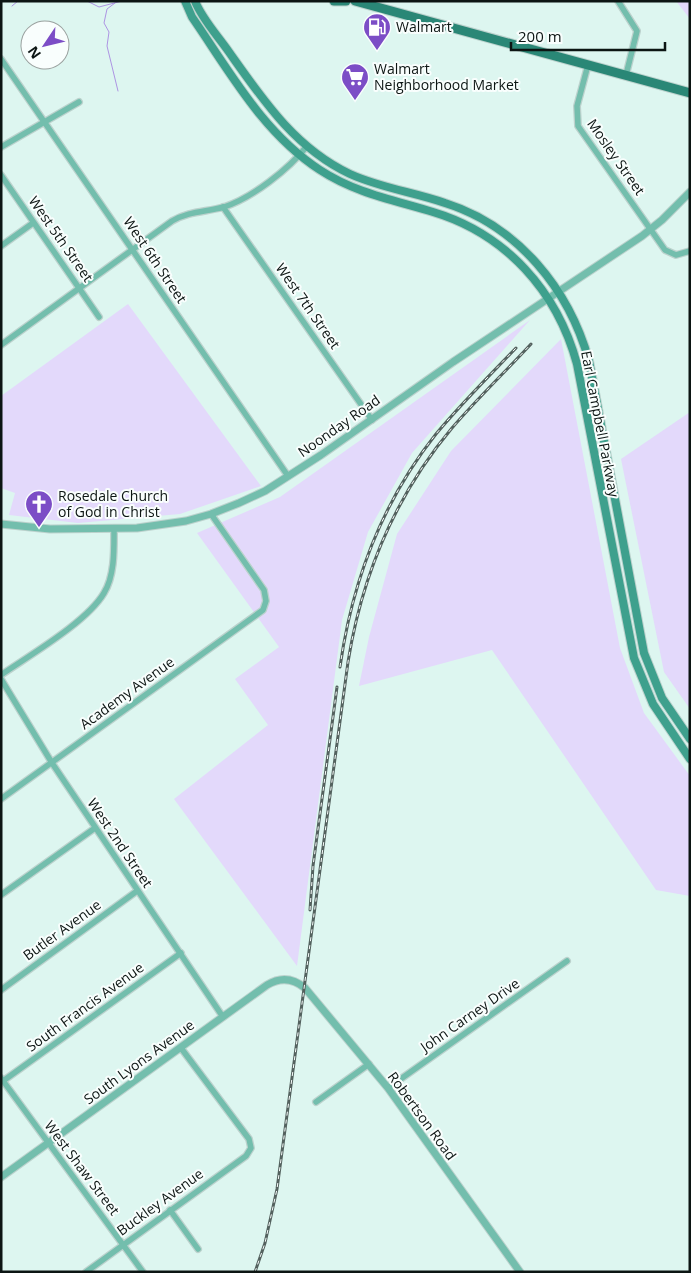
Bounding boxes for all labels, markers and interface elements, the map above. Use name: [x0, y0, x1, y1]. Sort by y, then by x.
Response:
fuel station icon: Walmart: [362, 12, 392, 51]
place label: Walmart: [396, 17, 452, 36]
north arrow: [20, 20, 70, 70]
scale bar: [511, 20, 665, 52]
text: 200 m: [518, 26, 562, 46]
text: N: [23, 43, 45, 63]
place label: Walmart Neighborhood Market: [374, 59, 519, 94]
supermarket icon: Walmart Neighborhood Market: [340, 62, 370, 101]
street label: Mosley Street: [583, 115, 650, 199]
street label: West 5th Street: [25, 192, 98, 285]
street label: West 6th Street: [119, 213, 191, 307]
street label: West 7th Street: [272, 259, 345, 352]
street label: Earl Campbell Parkway: [577, 349, 624, 500]
street label: Noonday Road: [294, 390, 384, 461]
place label: Rosedale Church of God in Christ: [58, 486, 168, 521]
church icon: Rosedale Church of God in Christ: [24, 489, 54, 528]
street label: Academy Avenue: [76, 652, 178, 733]
street label: West 2nd Street: [83, 794, 157, 891]
street label: Butler Avenue: [19, 895, 105, 964]
street label: South Francis Avenue: [22, 958, 147, 1056]
street label: John Carney Drive: [415, 973, 523, 1057]
street label: South Lyons Avenue: [80, 1015, 198, 1108]
street label: Robertson Road: [384, 1068, 461, 1164]
street label: West Shaw Street: [41, 1117, 124, 1219]
street label: Buckley Avenue: [113, 1164, 207, 1239]

